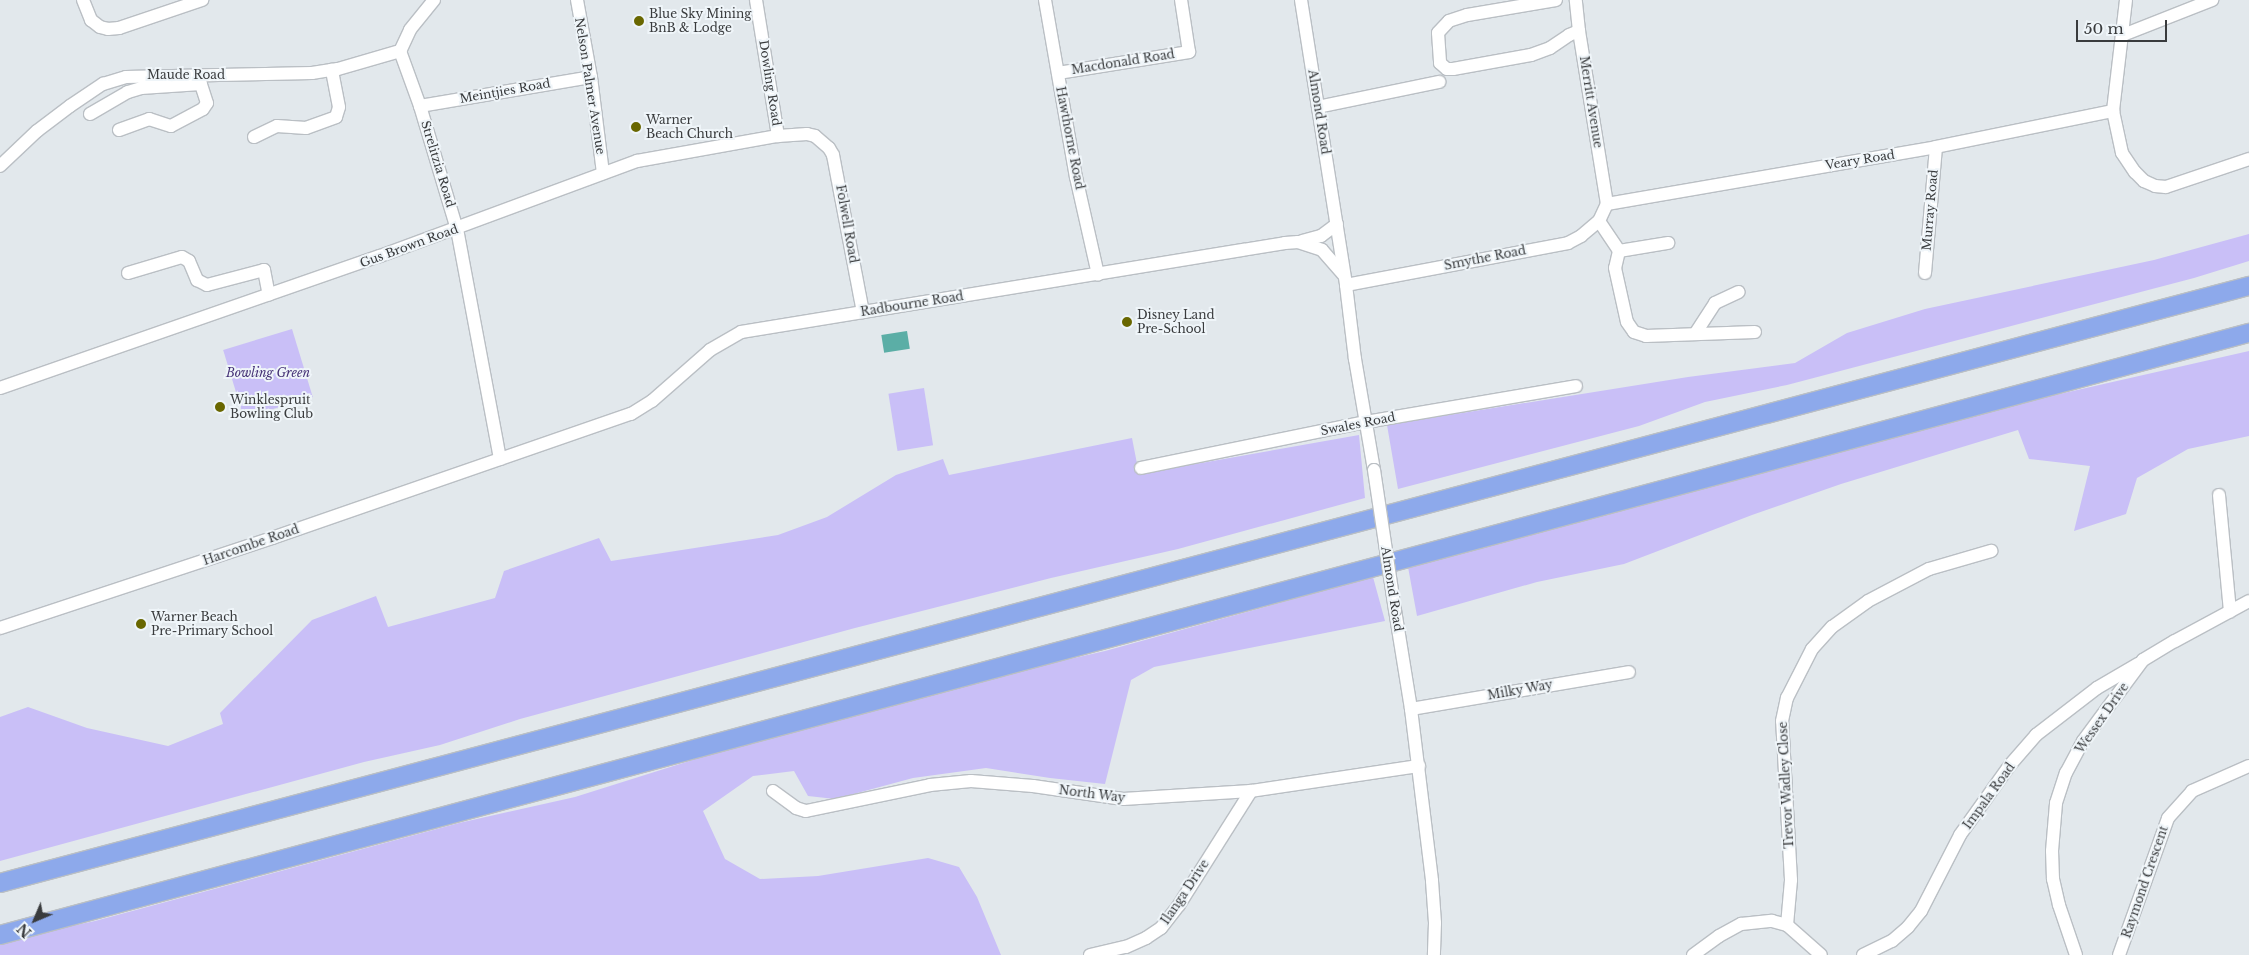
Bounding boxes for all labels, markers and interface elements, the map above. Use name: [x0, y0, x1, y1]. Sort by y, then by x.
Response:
place label: Blue Sky Mining BnB & Lodge: [649, 7, 752, 35]
scale bar: [2079, 10, 2170, 42]
marker: Blue Sky Mining BnB & Lodge: [633, 15, 645, 27]
street label: Nelson Palmer Avenue: [572, 16, 608, 156]
text: 50 m: [2084, 19, 2124, 38]
street label: Dowling Road: [756, 39, 784, 127]
street label: Macdonald Road: [1070, 47, 1176, 77]
street label: Merritt Avenue: [1577, 55, 1605, 149]
street label: Maude Road: [147, 68, 225, 82]
street label: Almond Road: [1305, 69, 1333, 155]
street label: Meintjies Road: [458, 76, 552, 106]
street label: Hawthorne Road: [1053, 85, 1087, 191]
place label: Warner Beach Church: [646, 113, 733, 141]
street label: Strelitzia Road: [418, 119, 458, 209]
marker: Warner Beach Church: [630, 121, 642, 133]
street label: Veary Road: [1824, 147, 1896, 173]
street label: Murray Road: [1919, 169, 1941, 251]
street label: Folwell Road: [833, 184, 861, 264]
street label: Gus Brown Road: [358, 222, 460, 270]
street label: Smythe Road: [1443, 243, 1527, 273]
street label: Radbourne Road: [859, 289, 965, 319]
place label: Disney Land Pre-School: [1137, 308, 1215, 336]
marker: Disney Land Pre-School: [1121, 316, 1133, 328]
park label: Bowling Green: [226, 366, 310, 380]
place label: Winklespruit Bowling Club: [230, 393, 313, 421]
marker: Winklespruit Bowling Club: [214, 401, 226, 413]
street label: Swales Road: [1319, 410, 1397, 438]
street label: Harcombe Road: [201, 522, 301, 568]
street label: Almond Road: [1378, 546, 1406, 632]
place label: Warner Beach Pre-Primary School: [151, 610, 274, 638]
marker: Warner Beach Pre-Primary School: [135, 618, 147, 630]
street label: Milky Way: [1486, 677, 1554, 703]
street label: Wessex Drive: [2072, 680, 2132, 756]
street label: Trevor Wadley Close: [1775, 721, 1797, 849]
street label: Impala Road: [1960, 760, 2018, 832]
street label: North Way: [1058, 783, 1126, 805]
street label: Raymond Crescent: [2119, 824, 2171, 940]
street label: Ilanga Drive: [1158, 857, 1212, 927]
north arrow: [10, 895, 60, 945]
text: N: [13, 920, 35, 942]

